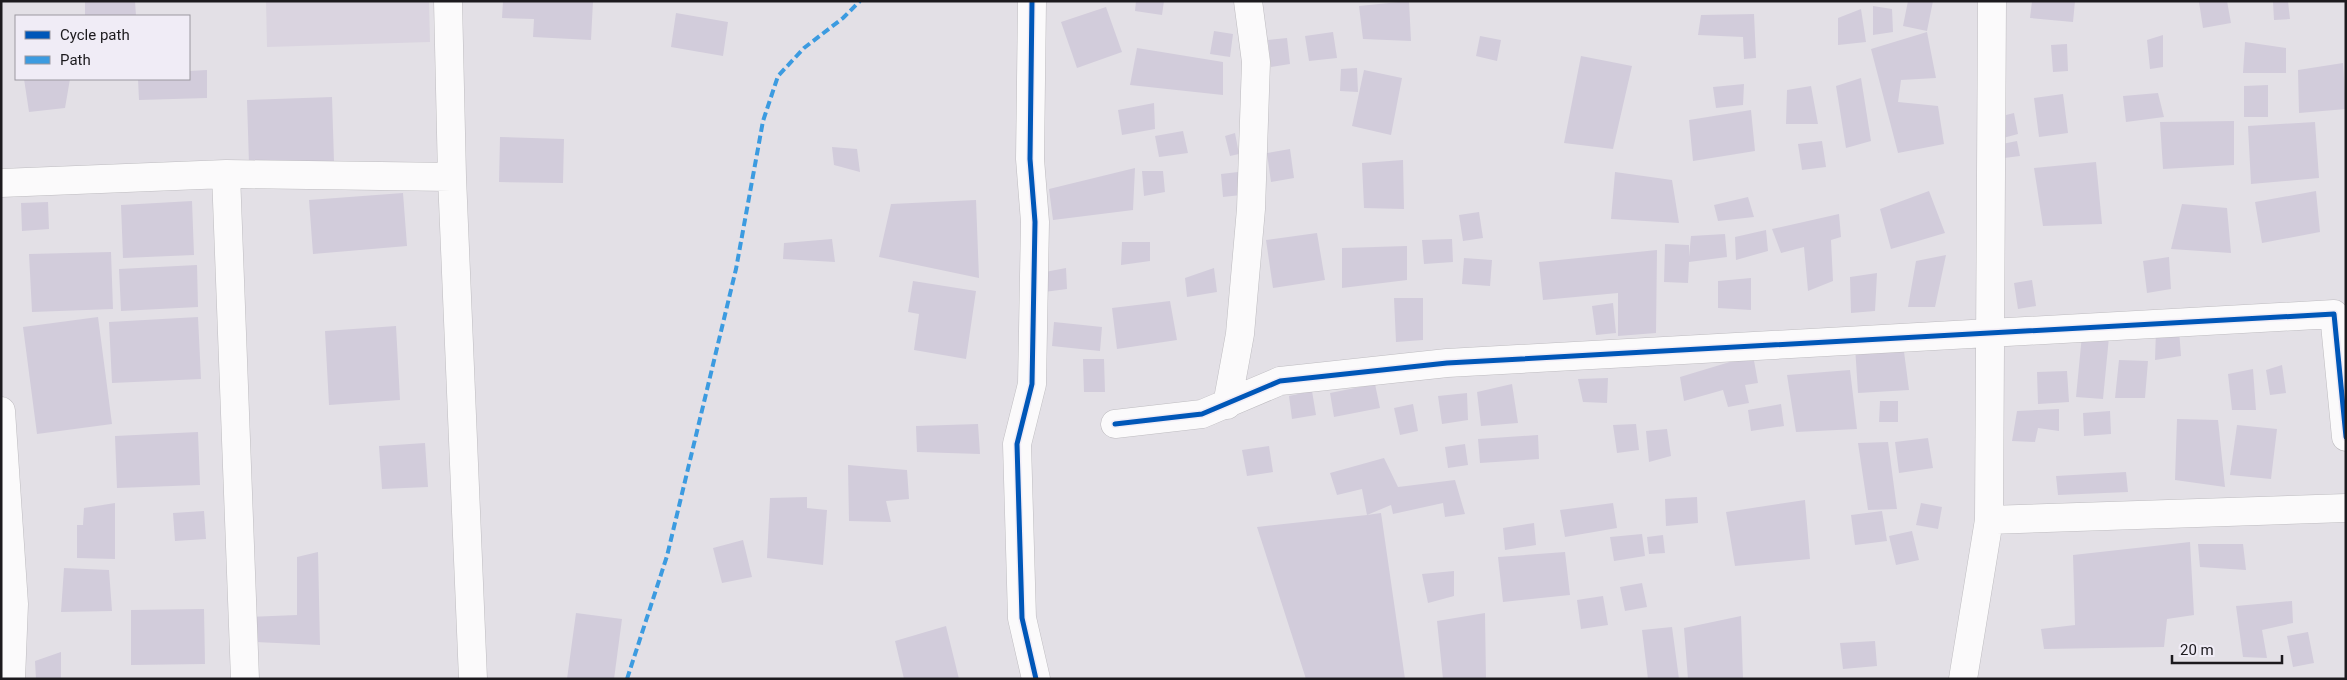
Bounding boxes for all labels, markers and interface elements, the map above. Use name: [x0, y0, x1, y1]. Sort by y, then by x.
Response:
legend: [15, 15, 190, 80]
text: Cycle path: [60, 26, 130, 44]
text: Path: [60, 51, 91, 69]
scale bar: [2172, 632, 2282, 664]
text: 20 m: [2180, 641, 2214, 659]

